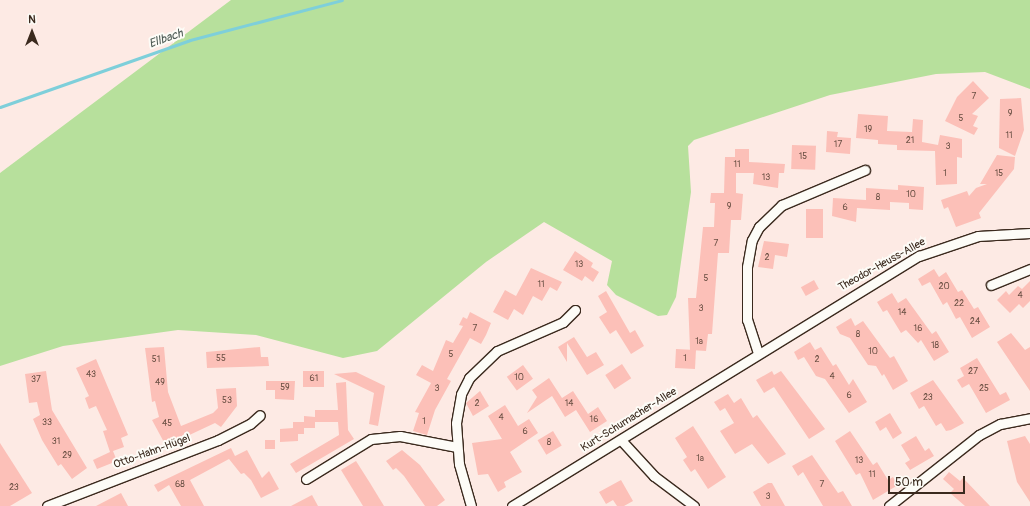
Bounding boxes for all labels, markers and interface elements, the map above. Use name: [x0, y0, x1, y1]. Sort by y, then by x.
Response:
north arrow: [12, 12, 52, 52]
text: N: [28, 13, 36, 26]
water label: Ellbach: [147, 26, 185, 52]
house number: 7: [972, 92, 976, 102]
house number: 9: [1008, 109, 1012, 119]
house number: 5: [959, 114, 963, 124]
house number: 19: [864, 125, 872, 135]
house number: 11: [1005, 131, 1013, 141]
house number: 21: [906, 136, 914, 146]
house number: 17: [834, 140, 842, 150]
house number: 3: [945, 142, 951, 152]
house number: 15: [799, 152, 807, 162]
house number: 11: [733, 160, 741, 170]
house number: 1: [943, 169, 947, 179]
house number: 15: [995, 169, 1003, 179]
house number: 13: [762, 173, 770, 183]
house number: 10: [906, 190, 916, 200]
house number: 8: [876, 193, 880, 203]
house number: 9: [727, 202, 731, 212]
house number: 6: [842, 203, 848, 213]
street label: Theodor-Heuss-Allee: [836, 236, 928, 294]
house number: 7: [714, 239, 718, 249]
house number: 2: [764, 253, 770, 263]
house number: 13: [575, 260, 583, 270]
house number: 5: [704, 274, 708, 284]
house number: 11: [537, 280, 545, 290]
house number: 20: [938, 282, 950, 292]
house number: 4: [1017, 291, 1023, 301]
house number: 22: [954, 299, 964, 309]
house number: 3: [698, 304, 704, 314]
house number: 14: [898, 308, 906, 318]
house number: 24: [970, 317, 980, 327]
house number: 7: [473, 324, 477, 334]
house number: 16: [914, 324, 922, 334]
house number: 8: [856, 330, 860, 340]
house number: 1a: [695, 337, 703, 347]
house number: 18: [931, 341, 939, 351]
house number: 10: [868, 347, 878, 357]
house number: 5: [449, 350, 453, 360]
house number: 55: [216, 354, 226, 364]
house number: 1: [683, 354, 687, 364]
house number: 51: [152, 355, 160, 365]
house number: 2: [814, 355, 820, 365]
house number: 27: [968, 367, 978, 377]
house number: 43: [86, 370, 96, 380]
house number: 4: [829, 372, 835, 382]
house number: 10: [514, 373, 524, 383]
house number: 61: [310, 374, 318, 384]
house number: 37: [31, 375, 41, 385]
house number: 49: [155, 378, 165, 388]
house number: 59: [280, 383, 290, 393]
house number: 3: [434, 384, 440, 394]
house number: 25: [979, 384, 989, 394]
street label: Kurt-Schumacher-Allee: [579, 385, 679, 455]
house number: 6: [846, 391, 852, 401]
house number: 23: [923, 393, 933, 403]
house number: 53: [222, 396, 232, 406]
house number: 2: [474, 399, 480, 409]
house number: 14: [565, 399, 573, 409]
house number: 4: [498, 413, 504, 423]
house number: 16: [590, 415, 598, 425]
house number: 1: [422, 417, 426, 427]
house number: 33: [42, 418, 52, 428]
house number: 45: [162, 419, 172, 429]
house number: 6: [522, 427, 528, 437]
street label: Otto-Hahn-Hügel: [112, 432, 192, 472]
house number: 31: [52, 437, 60, 447]
house number: 8: [547, 438, 551, 448]
house number: 29: [62, 451, 72, 461]
house number: 1a: [696, 454, 704, 464]
house number: 13: [855, 456, 863, 466]
scale bar: [890, 468, 967, 494]
house number: 11: [868, 470, 876, 480]
text: 50 m: [895, 475, 923, 490]
house number: 68: [175, 480, 185, 490]
house number: 7: [820, 480, 824, 490]
house number: 23: [9, 483, 19, 493]
house number: 3: [765, 492, 771, 502]

